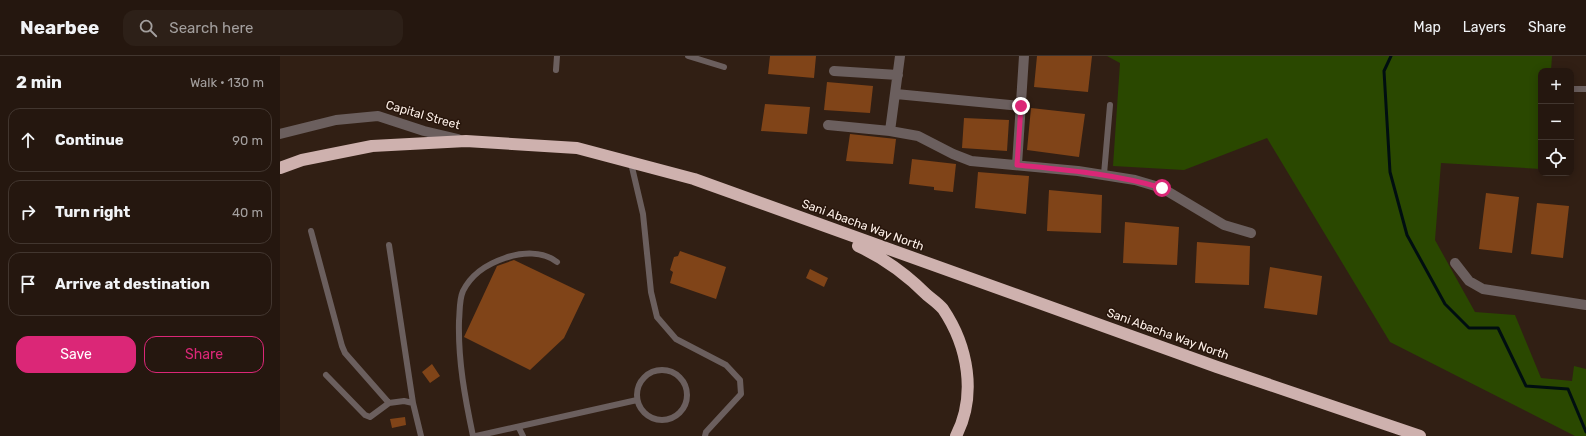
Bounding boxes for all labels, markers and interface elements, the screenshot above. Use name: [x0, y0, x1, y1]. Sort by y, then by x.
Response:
search box: [123, 10, 403, 46]
text: Nearbee: [20, 16, 99, 39]
icon: search: [137, 17, 159, 39]
text: Search here: [169, 19, 254, 37]
text: Map: [1414, 19, 1441, 36]
text: Layers: [1463, 19, 1506, 36]
text: Share: [1528, 19, 1566, 36]
map controls: [1538, 68, 1574, 176]
button: +: [1538, 68, 1574, 104]
text: 2 min: [16, 72, 62, 92]
text: Walk · 130 m: [190, 75, 264, 90]
route end: [1012, 97, 1030, 115]
street label: Capital Street: [384, 98, 462, 132]
button: −: [1538, 104, 1574, 140]
icon: ahead: [17, 129, 39, 151]
text: Continue: [55, 131, 124, 149]
text: 90 m: [232, 133, 263, 148]
button: locate: [1538, 140, 1574, 176]
route start: [1153, 179, 1171, 197]
street label: Sani Abacha Way North: [800, 196, 926, 254]
icon: right: [17, 201, 39, 223]
text: Turn right: [55, 203, 130, 221]
text: 40 m: [232, 205, 263, 220]
icon: arrive: [17, 273, 39, 295]
text: Arrive at destination: [55, 275, 210, 293]
street label: Sani Abacha Way North: [1105, 305, 1231, 363]
button: Save: [16, 336, 136, 373]
button: Share: [144, 336, 264, 373]

